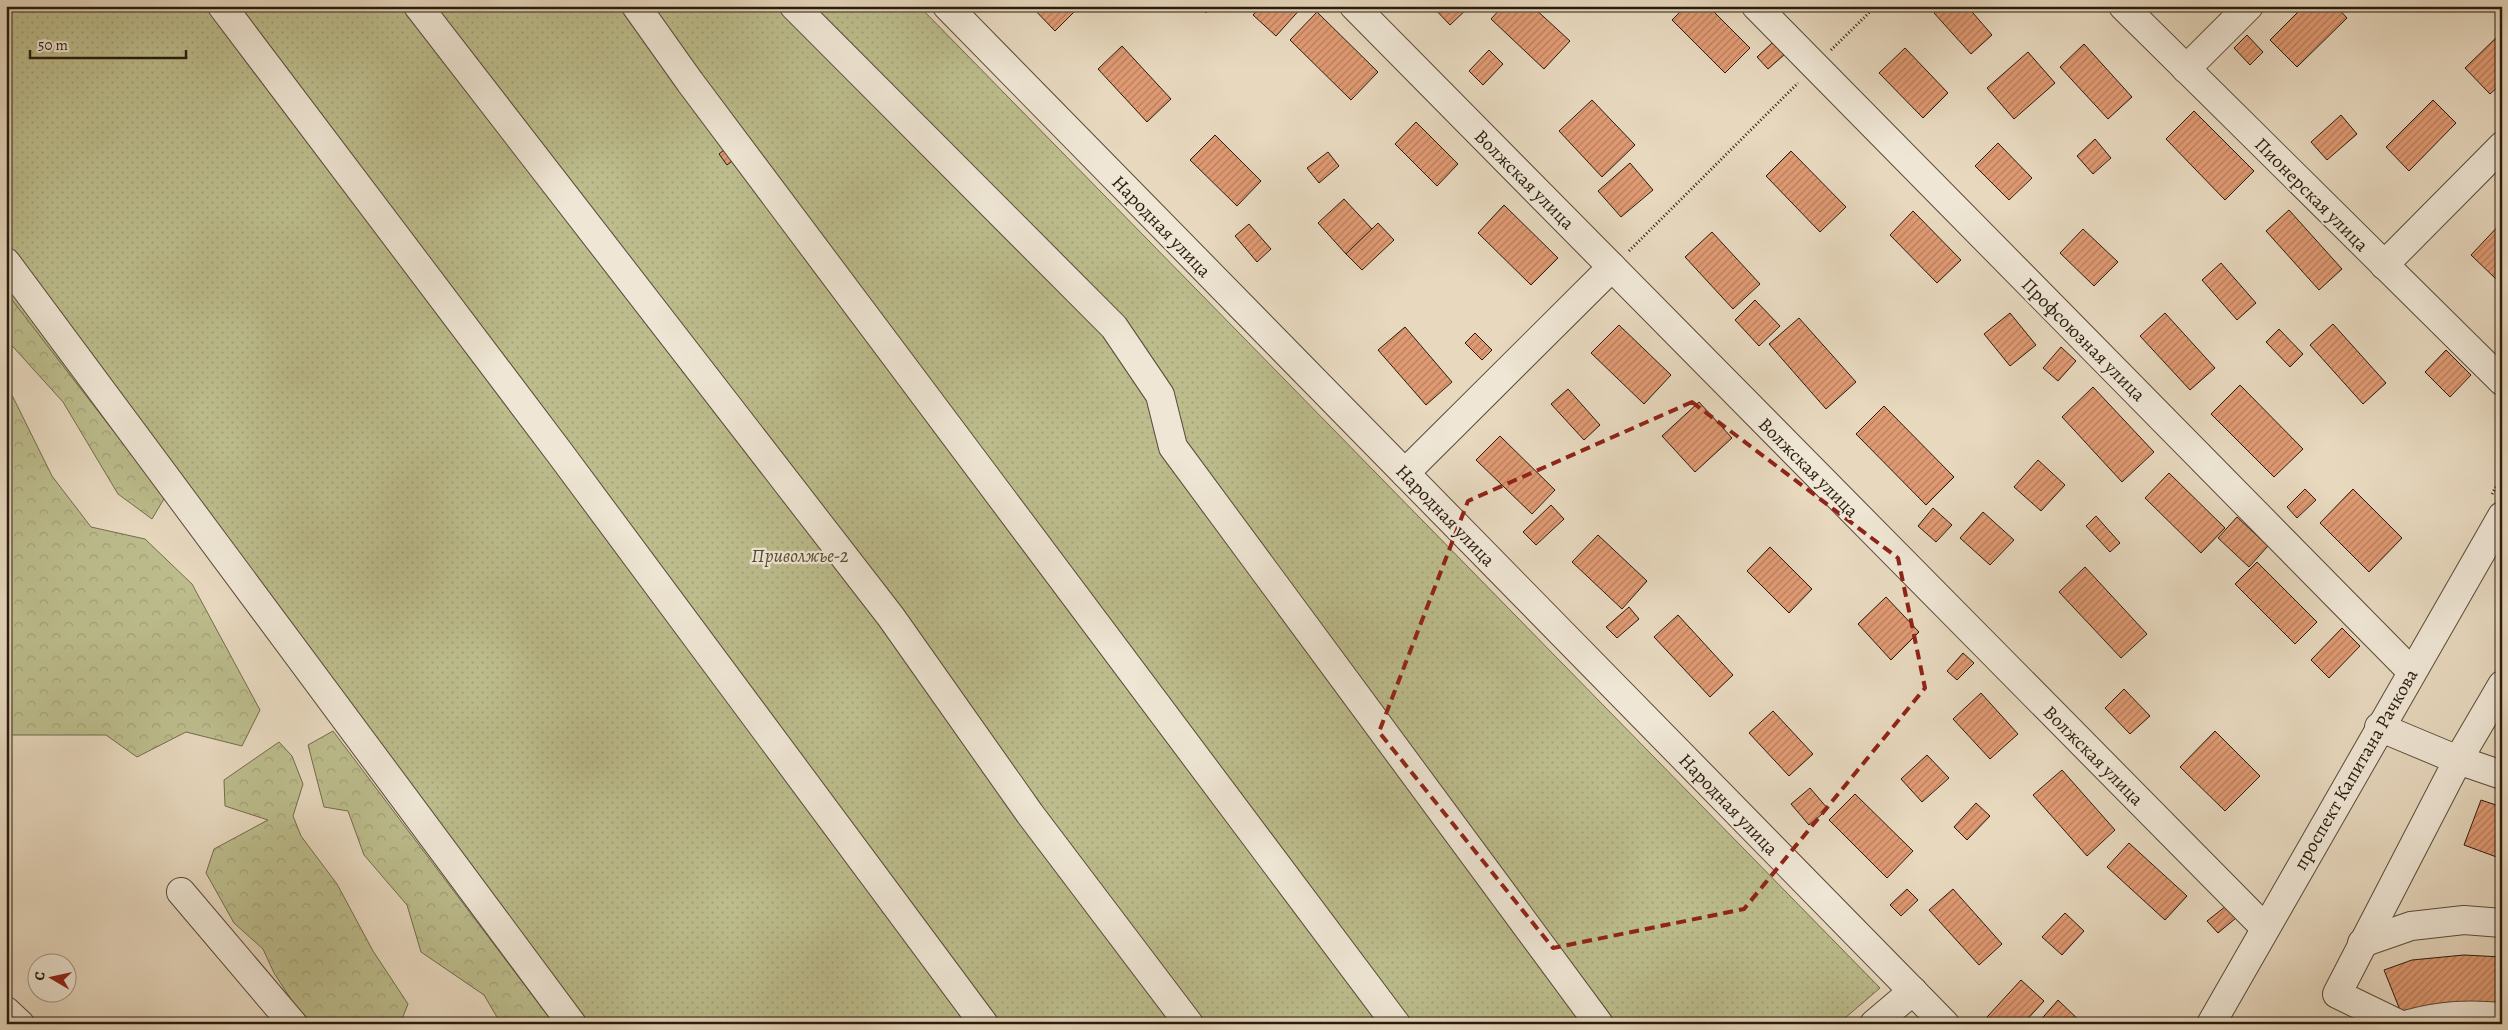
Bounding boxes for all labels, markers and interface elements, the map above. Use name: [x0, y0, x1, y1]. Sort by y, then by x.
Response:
scale bar: [30, 28, 186, 60]
text: 50 m: [38, 35, 68, 55]
street label: Волжская улица: [1468, 124, 1580, 236]
street label: Пионерская улица: [2248, 132, 2374, 258]
street label: Народная улица: [1106, 170, 1217, 284]
street label: Профсоюзная улица: [2016, 272, 2151, 408]
street label: Волжская улица: [1752, 412, 1864, 524]
street label: Народная улица: [1390, 459, 1501, 573]
park label: Приволжье-2: [751, 543, 849, 569]
street label: проспект Капитана Рачкова: [2288, 664, 2424, 875]
street label: Волжская улица: [2037, 700, 2149, 812]
street label: Народная улица: [1673, 748, 1784, 862]
north arrow: [28, 952, 78, 1002]
text: С: [30, 970, 50, 982]

